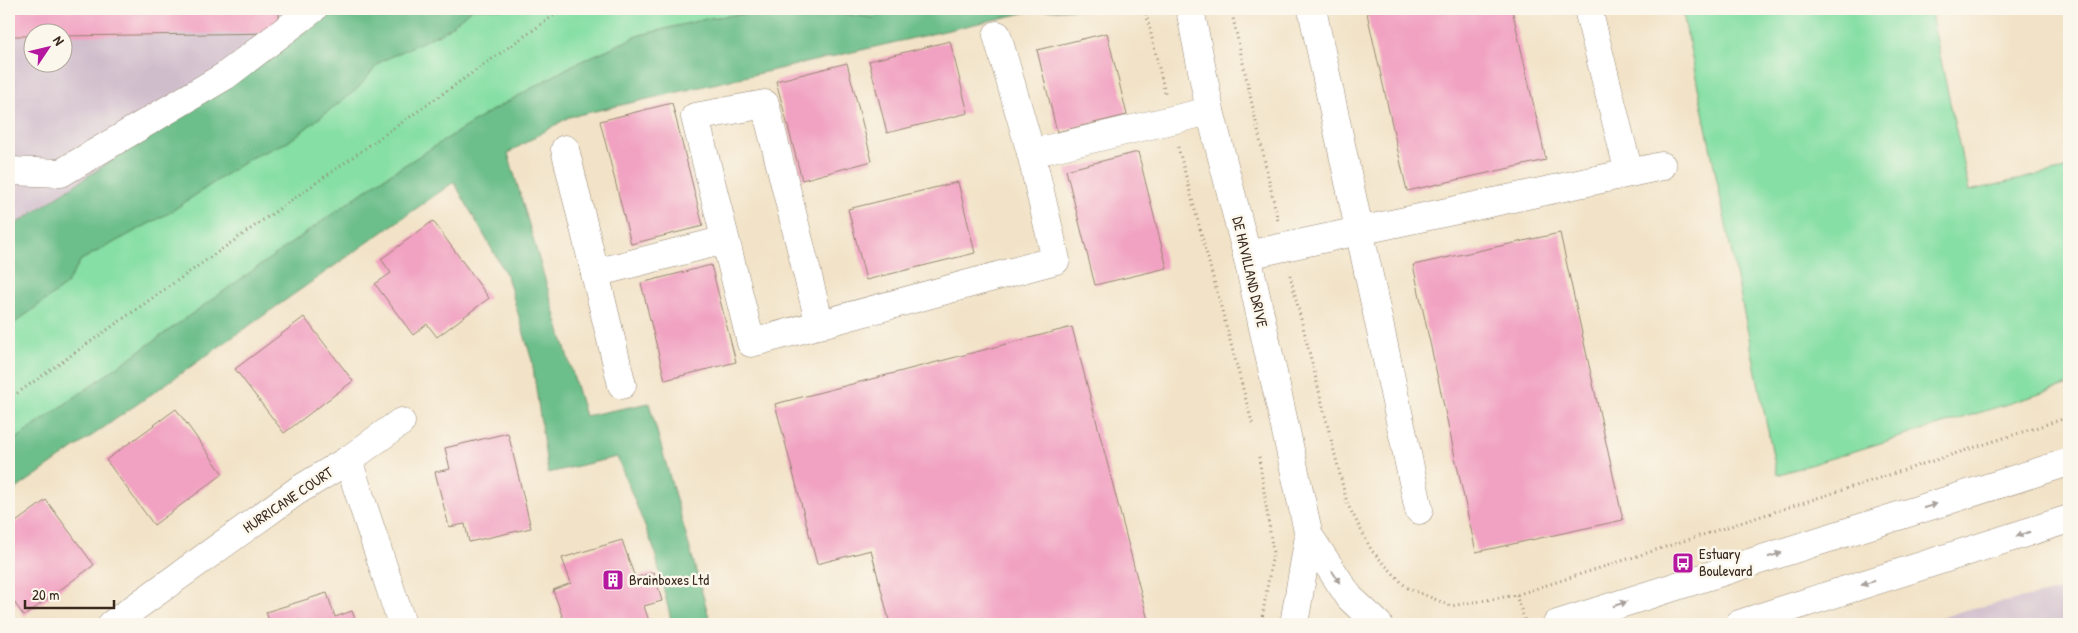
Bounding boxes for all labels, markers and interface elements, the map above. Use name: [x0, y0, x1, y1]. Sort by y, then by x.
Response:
north arrow: [22, 22, 72, 72]
text: N: [49, 32, 69, 49]
street label: DE HAVILLAND DRIVE: [1228, 214, 1274, 330]
street label: HURRICANE COURT: [238, 461, 338, 538]
one-way arrow: [1923, 502, 1938, 509]
one-way arrow: [2015, 530, 2030, 538]
place label: Estuary Boulevard: [1699, 543, 1752, 581]
bus stop icon: Estuary Boulevard: [1671, 551, 1695, 575]
one-way arrow: [1768, 551, 1783, 559]
building icon: Brainboxes Ltd: [601, 568, 625, 592]
place label: Brainboxes Ltd: [629, 569, 709, 590]
one-way arrow: [1331, 570, 1341, 583]
scale bar: [25, 578, 114, 610]
one-way arrow: [1860, 579, 1875, 587]
text: 20 m: [32, 584, 59, 605]
one-way arrow: [1613, 600, 1628, 608]

